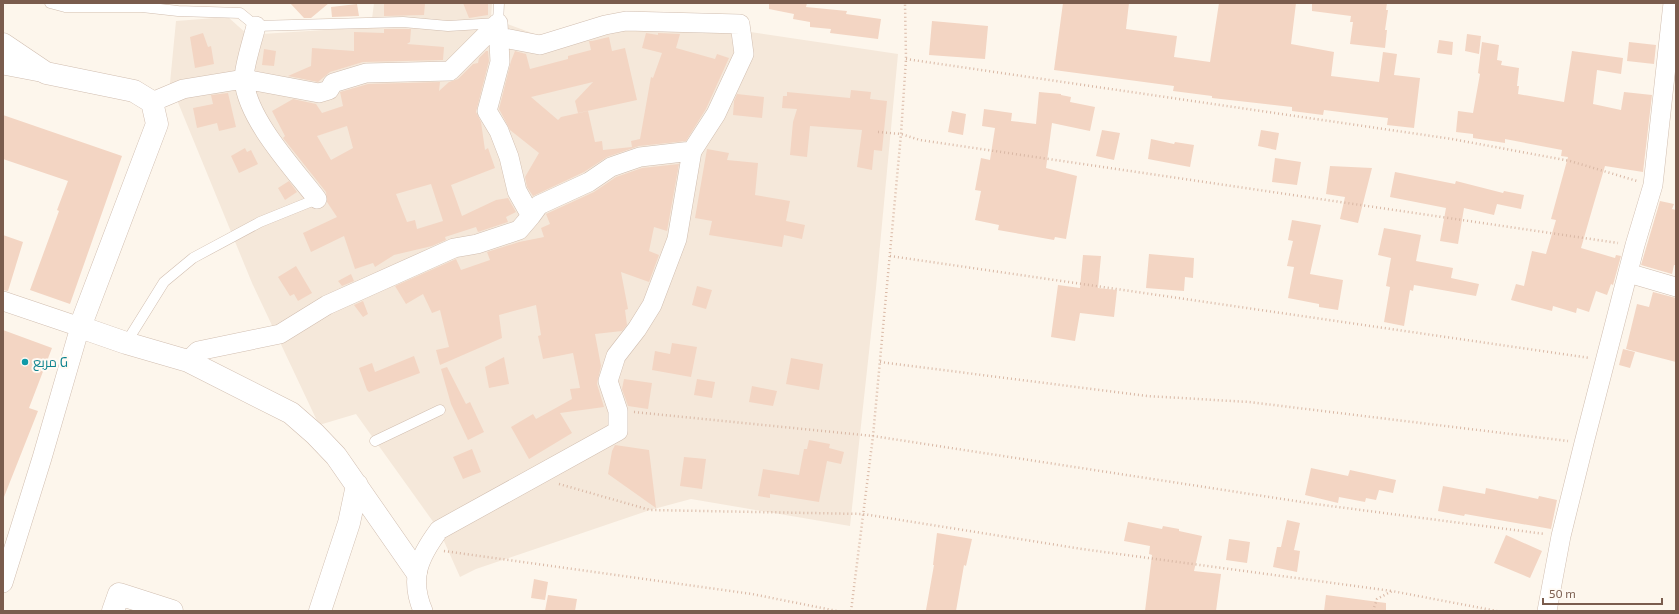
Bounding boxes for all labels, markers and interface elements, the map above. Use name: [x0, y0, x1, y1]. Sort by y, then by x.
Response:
place label: مربع G: [33, 354, 68, 371]
marker: مربع G: [20, 357, 30, 367]
scale bar: [1543, 580, 1662, 606]
text: 50 m: [1549, 586, 1576, 600]

